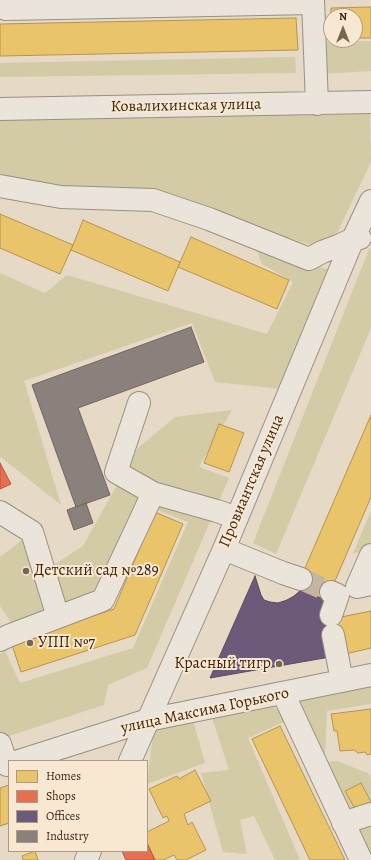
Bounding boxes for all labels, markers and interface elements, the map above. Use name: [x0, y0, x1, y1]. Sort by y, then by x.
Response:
north arrow: [323, 8, 363, 48]
text: N: [339, 9, 347, 24]
street label: Ковалихинская улица: [110, 95, 262, 117]
street label: Провиантская улица: [215, 412, 289, 550]
place label: Детский сад №289: [34, 561, 159, 581]
marker: Детский сад №289: [21, 566, 31, 576]
place label: УПП №7: [38, 633, 95, 653]
marker: УПП №7: [25, 638, 35, 648]
place label: Красный тигр: [174, 654, 271, 674]
marker: Красный тигр: [274, 659, 284, 669]
street label: улица Максима Горького: [119, 684, 291, 738]
legend: [8, 760, 148, 852]
text: Homes: [46, 768, 81, 784]
text: Shops: [46, 788, 76, 804]
text: Offices: [46, 808, 80, 824]
text: Industry: [46, 828, 89, 844]

